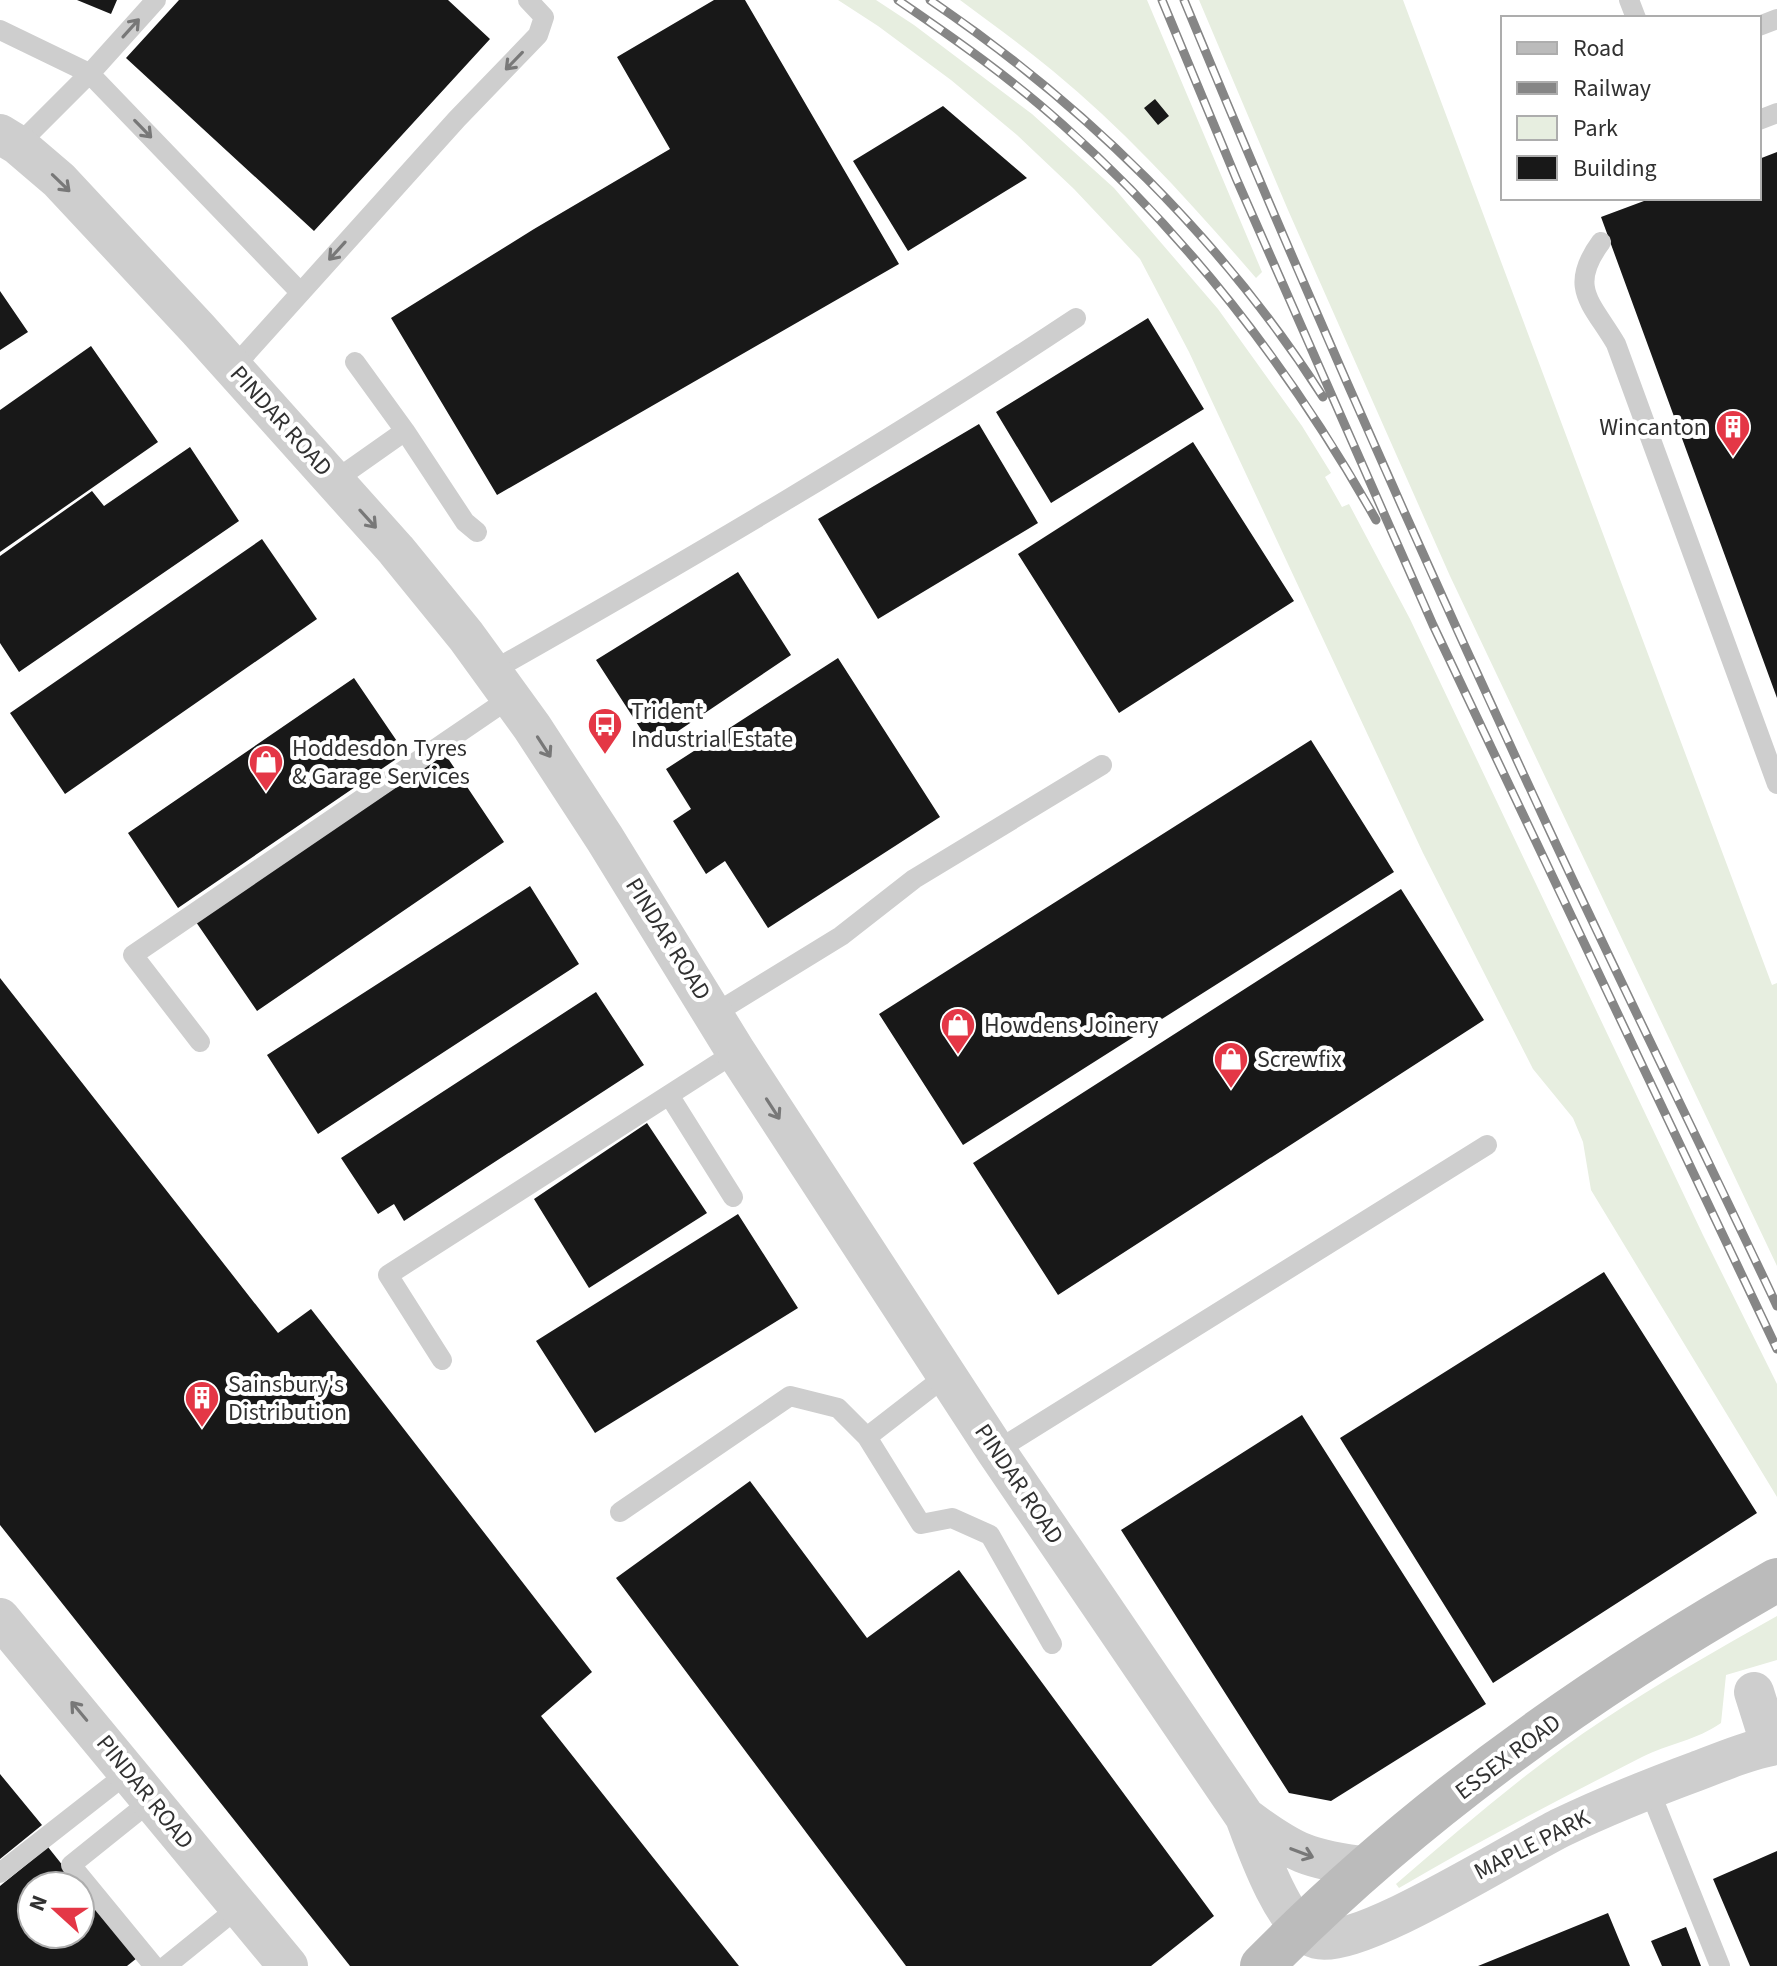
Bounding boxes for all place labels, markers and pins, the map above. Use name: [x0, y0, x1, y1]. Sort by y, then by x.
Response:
building icon: Wincanton: [1714, 408, 1752, 458]
place label: Wincanton: [1599, 410, 1707, 445]
place label: Trident Industrial Estate: [631, 694, 793, 757]
bus stop icon: Trident Industrial Estate: [586, 706, 624, 756]
place label: Hoddesdon Tyres & Garage Services: [292, 731, 470, 794]
shop icon: Hoddesdon Tyres & Garage Services: [247, 743, 285, 793]
shop icon: Howdens Joinery: [939, 1006, 977, 1056]
place label: Howdens Joinery: [984, 1008, 1159, 1043]
shop icon: Screwfix: [1212, 1040, 1250, 1090]
place label: Screwfix: [1257, 1042, 1342, 1077]
place label: Sainsbury's Distribution: [228, 1367, 347, 1430]
building icon: Sainsbury's Distribution: [183, 1379, 221, 1429]

